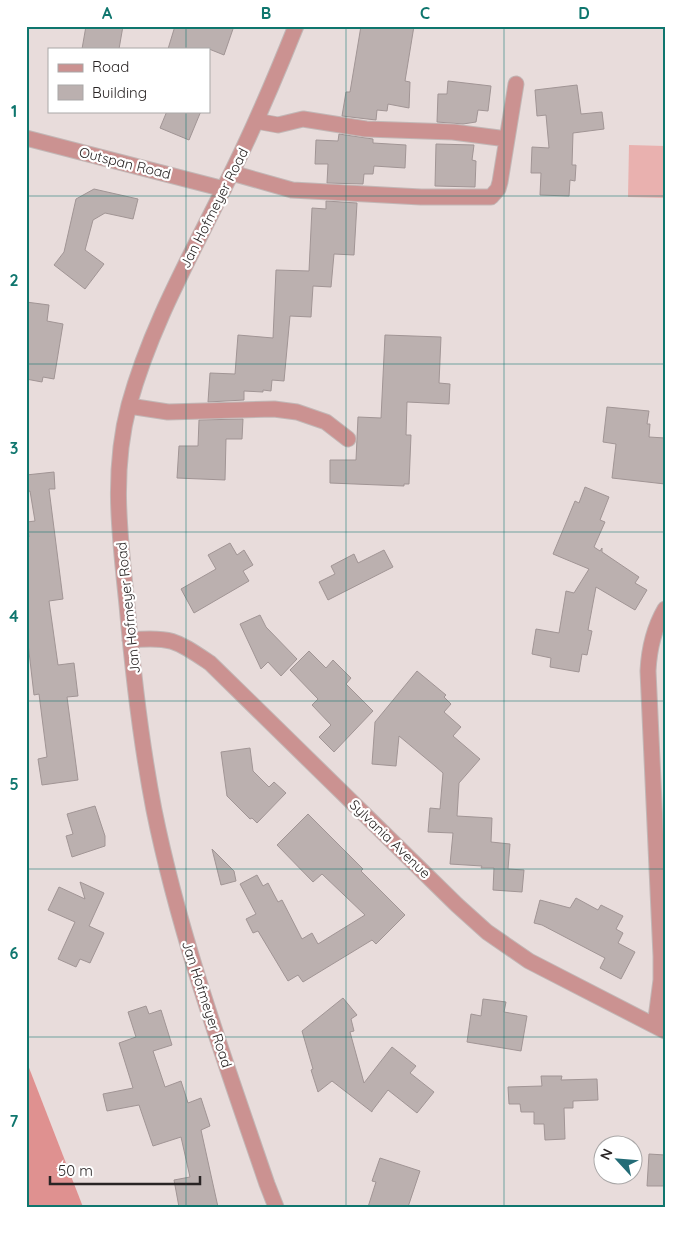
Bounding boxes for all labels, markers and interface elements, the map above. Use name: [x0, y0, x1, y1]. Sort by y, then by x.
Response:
text: A: [102, 3, 113, 23]
text: B: [261, 3, 271, 23]
text: C: [420, 3, 430, 23]
text: D: [578, 3, 590, 23]
legend: [48, 48, 210, 112]
text: Road: [92, 57, 129, 76]
text: Building: [92, 83, 147, 102]
text: 1: [11, 101, 17, 121]
street label: Outspan Road: [77, 143, 173, 183]
street label: Jan Hofmeyer Road: [176, 145, 252, 271]
text: 2: [9, 270, 19, 290]
text: 3: [10, 438, 18, 458]
street label: Jan Hofmeyer Road: [112, 541, 144, 675]
text: 4: [9, 606, 19, 626]
text: 5: [9, 774, 19, 794]
street label: Sylvania Avenue: [346, 796, 434, 882]
street label: Jan Hofmeyer Road: [178, 938, 236, 1070]
text: 6: [10, 943, 19, 963]
text: 7: [10, 1111, 19, 1131]
north arrow: [594, 1136, 644, 1186]
text: N: [596, 1146, 617, 1163]
scale bar: [50, 1153, 200, 1185]
text: 50 m: [58, 1161, 93, 1180]

